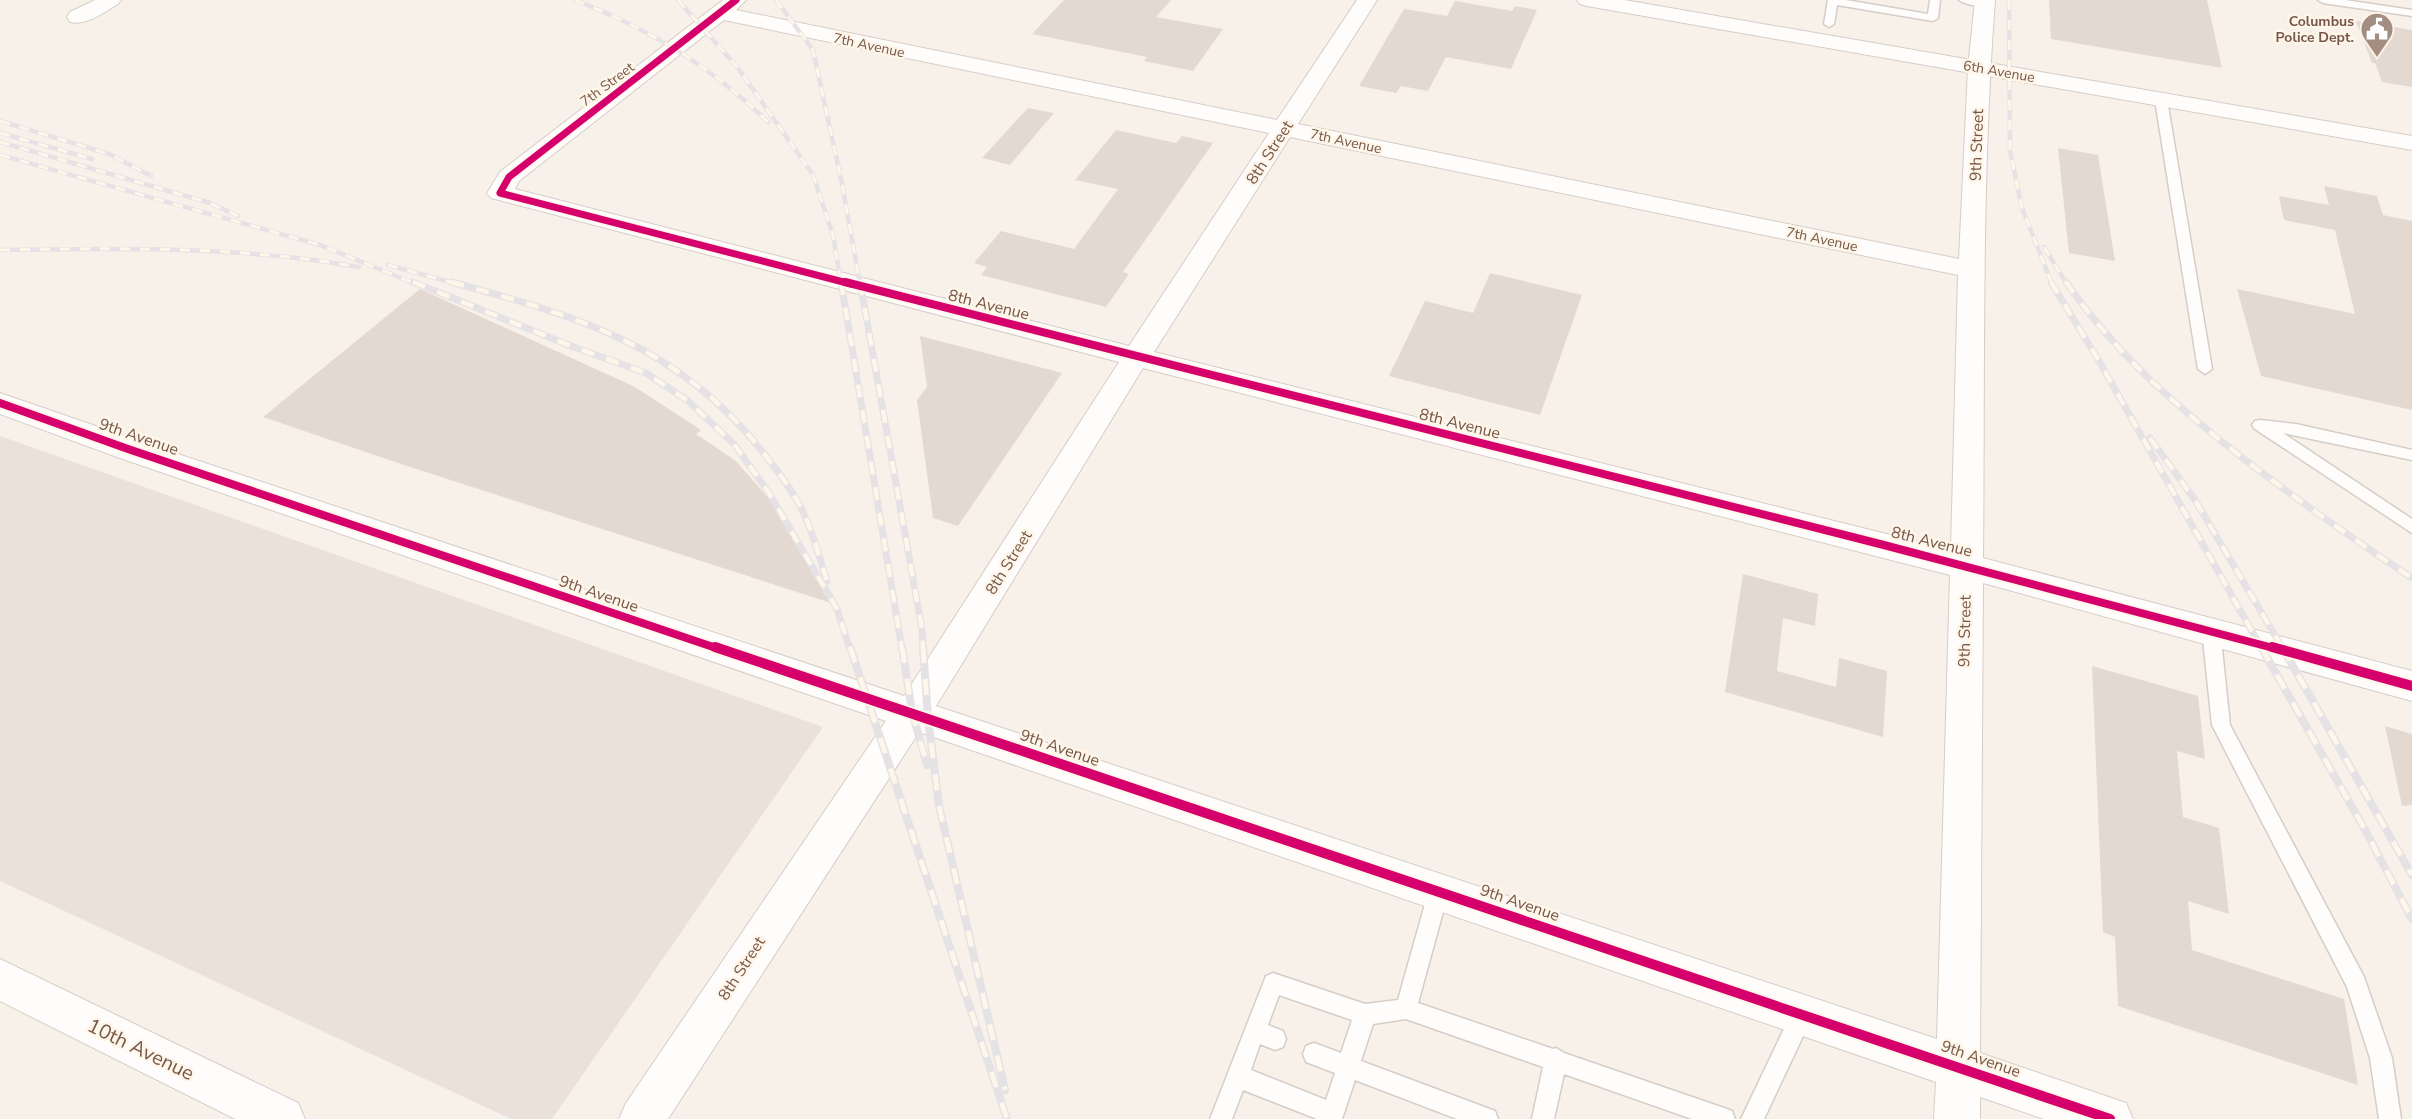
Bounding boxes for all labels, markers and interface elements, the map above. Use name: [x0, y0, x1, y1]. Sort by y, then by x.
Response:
public building icon: Columbus Police Dept.: [2359, 11, 2395, 58]
place label: Columbus Police Dept.: [2276, 12, 2354, 47]
street label: 7th Avenue: [831, 29, 906, 62]
street label: 6th Avenue: [1962, 56, 2036, 87]
street label: 7th Street: [576, 58, 638, 111]
street label: 9th Street: [1965, 108, 1989, 181]
street label: 8th Street: [1241, 116, 1299, 189]
street label: 7th Avenue: [1308, 125, 1383, 158]
street label: 7th Avenue: [1784, 223, 1859, 256]
street label: 8th Avenue: [946, 284, 1032, 326]
street label: 8th Avenue: [1417, 403, 1503, 445]
street label: 9th Avenue: [96, 413, 181, 461]
street label: 8th Avenue: [1889, 521, 1975, 563]
street label: 8th Street: [980, 526, 1037, 599]
street label: 9th Avenue: [556, 570, 641, 618]
street label: 9th Street: [1953, 594, 1977, 667]
street label: 9th Avenue: [1017, 724, 1102, 772]
street label: 9th Avenue: [1477, 879, 1562, 927]
street label: 8th Street: [713, 932, 771, 1005]
street label: 10th Avenue: [83, 1012, 199, 1087]
street label: 9th Avenue: [1938, 1035, 2023, 1083]

